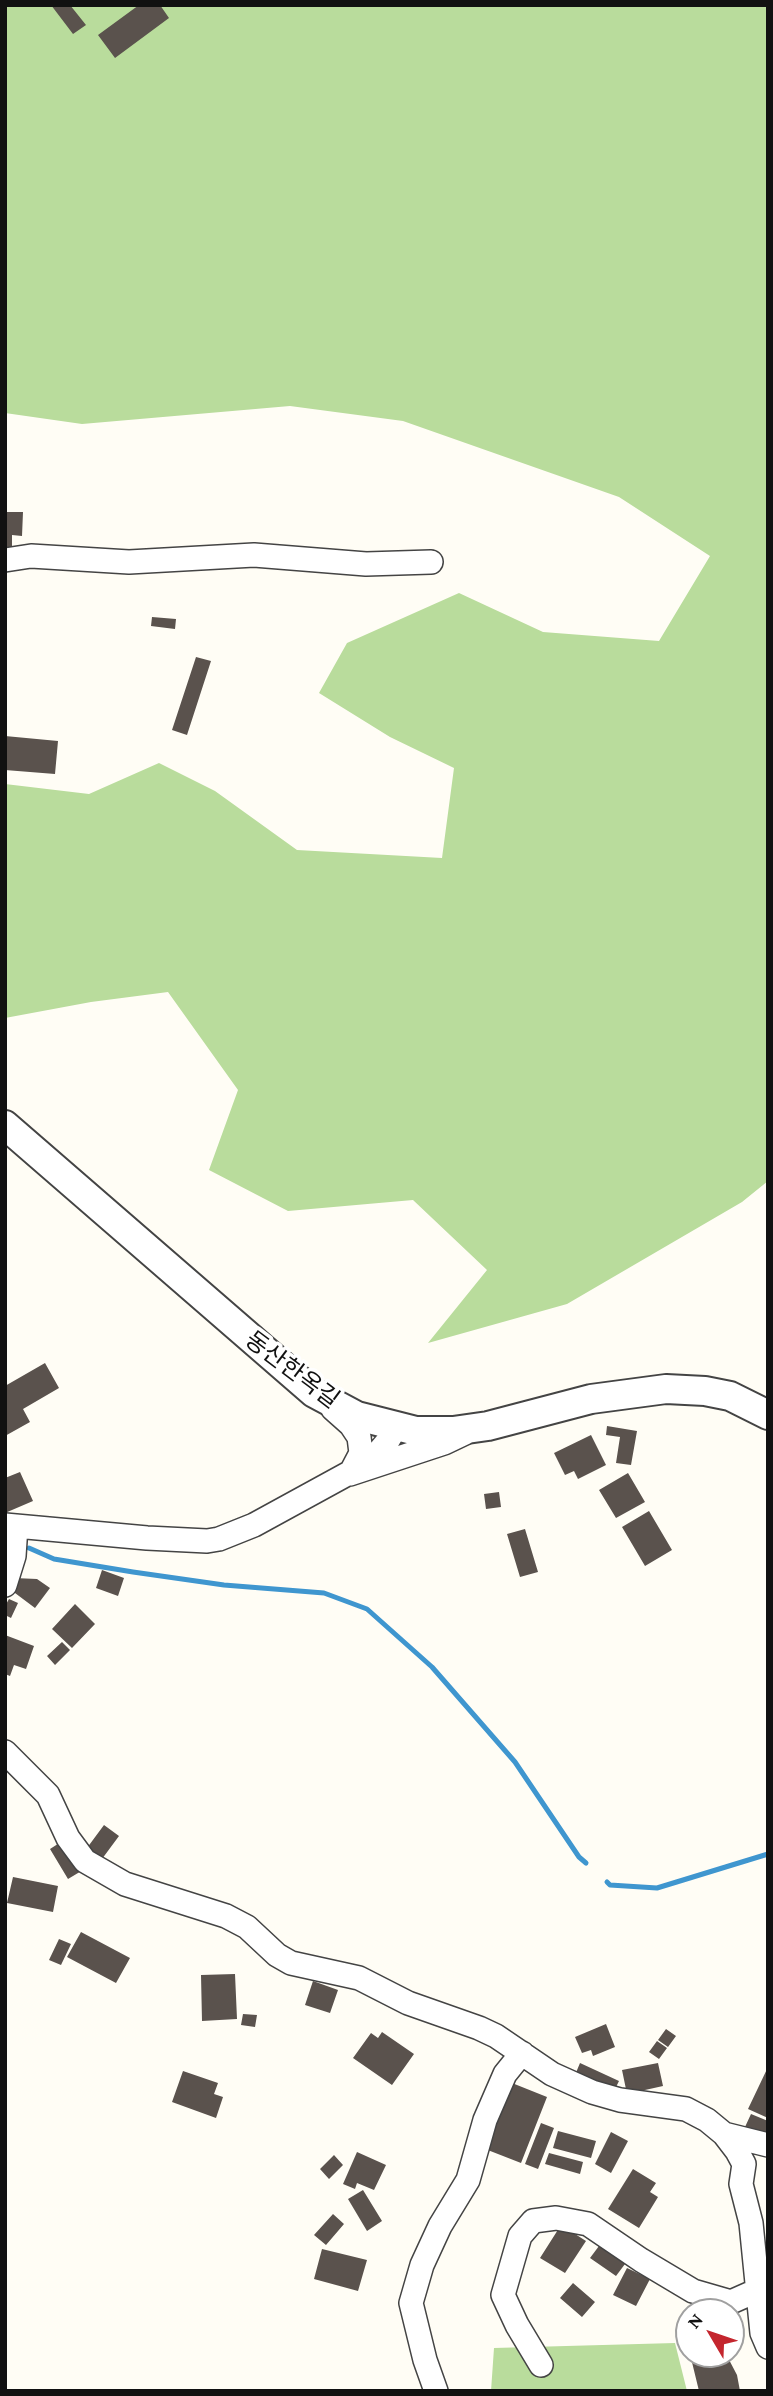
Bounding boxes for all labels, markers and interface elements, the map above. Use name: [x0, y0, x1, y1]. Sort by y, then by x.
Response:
street label: 동산한옥길: [239, 1325, 345, 1415]
north arrow: [675, 2298, 745, 2368]
text: N: [683, 2309, 707, 2332]

